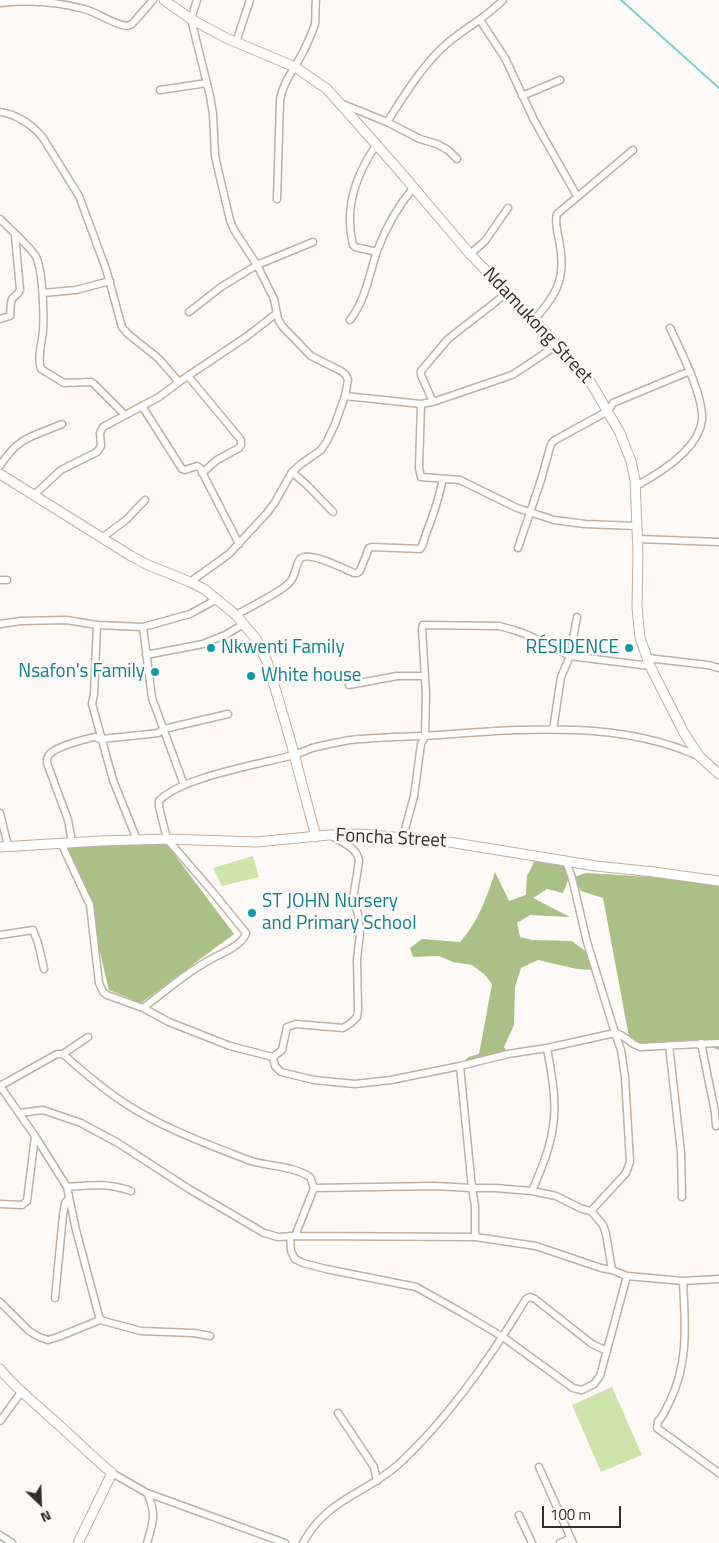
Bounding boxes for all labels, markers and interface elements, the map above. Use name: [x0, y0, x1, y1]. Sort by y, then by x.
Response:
street label: Ndamukong Street: [477, 263, 597, 389]
place label: Nkwenti Family: [221, 637, 345, 659]
place label: RÉSIDENCE: [525, 637, 619, 659]
marker: Nkwenti Family: [205, 642, 217, 654]
marker: RÉSIDENCE: [623, 642, 635, 654]
place label: Nsafon's Family: [18, 661, 145, 683]
place label: White house: [261, 665, 361, 687]
marker: Nsafon's Family: [149, 666, 161, 678]
marker: White house: [245, 670, 257, 682]
street label: Foncha Street: [335, 825, 447, 853]
place label: ST JOHN Nursery and Primary School: [262, 891, 417, 935]
marker: ST JOHN Nursery and Primary School: [246, 907, 258, 919]
north arrow: [15, 1478, 65, 1528]
scale bar: [544, 1496, 623, 1528]
text: 100 m: [550, 1503, 591, 1526]
text: N: [38, 1506, 55, 1529]

